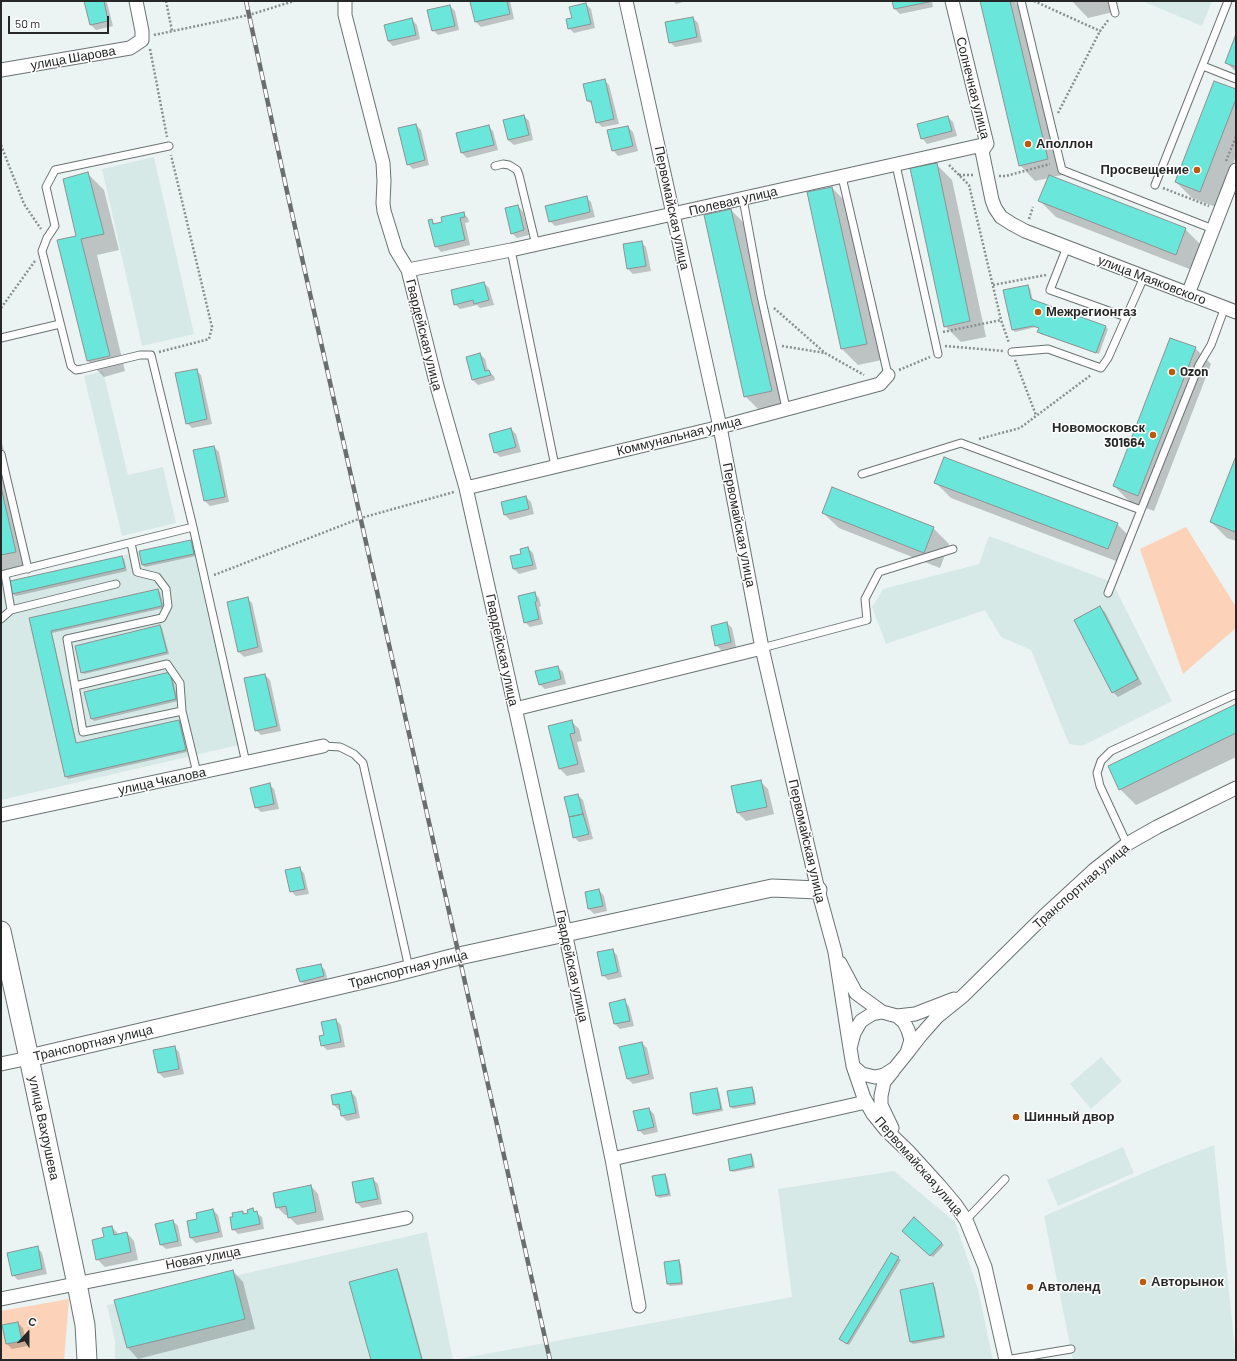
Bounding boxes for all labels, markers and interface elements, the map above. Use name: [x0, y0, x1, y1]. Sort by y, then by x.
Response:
scale bar: [10, 8, 111, 34]
text: 50 m: [15, 16, 40, 30]
street label: Солнечная улица: [953, 35, 993, 141]
street label: улица Шарова: [29, 43, 117, 73]
place label: Аполлон: [1036, 136, 1093, 152]
marker: Аполлон: [1023, 139, 1033, 149]
street label: Первомайская улица: [651, 145, 693, 271]
place label: Просвещение: [1100, 162, 1189, 178]
marker: Просвещение: [1192, 165, 1202, 175]
street label: Полевая улица: [687, 183, 779, 219]
street label: улица Маяковского: [1096, 252, 1208, 308]
street label: Гвардейская улица: [403, 278, 445, 392]
place label: Межрегионгаз: [1046, 304, 1137, 320]
marker: Межрегионгаз: [1033, 307, 1043, 317]
place label: Ozon: [1180, 364, 1208, 380]
marker: Ozon: [1167, 367, 1177, 377]
street label: Коммунальная улица: [615, 413, 743, 459]
place label: Новомосковск 301664: [1052, 420, 1145, 451]
marker: Новомосковск 301664: [1148, 430, 1158, 440]
street label: Первомайская улица: [719, 462, 759, 588]
street label: Гвардейская улица: [482, 592, 522, 708]
street label: улица Чкалова: [117, 764, 207, 798]
street label: Первомайская улица: [785, 778, 829, 904]
street label: Транспортная улица: [1030, 840, 1132, 932]
street label: Гвардейская улица: [552, 908, 592, 1024]
street label: Транспортная улица: [347, 947, 469, 991]
street label: Транспортная улица: [32, 1022, 154, 1064]
street label: улица Вахрушева: [25, 1075, 63, 1181]
place label: Шинный двор: [1024, 1109, 1114, 1125]
marker: Шинный двор: [1011, 1112, 1021, 1122]
street label: Первомайская улица: [872, 1113, 966, 1219]
street label: Новая улица: [164, 1243, 242, 1273]
place label: Авторынок: [1151, 1274, 1224, 1290]
marker: Авторынок: [1138, 1277, 1148, 1287]
place label: Автоленд: [1038, 1279, 1100, 1295]
marker: Автоленд: [1025, 1282, 1035, 1292]
north arrow: [8, 1313, 48, 1353]
text: С: [26, 1314, 39, 1329]

